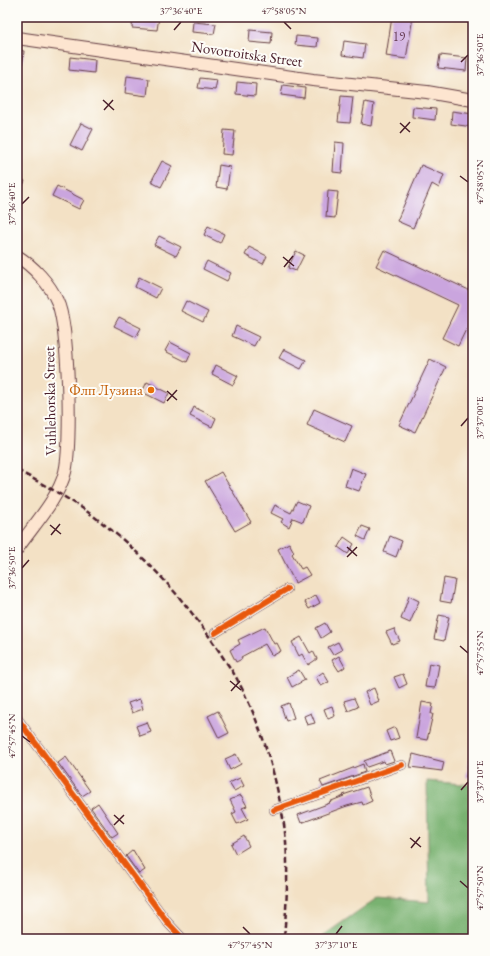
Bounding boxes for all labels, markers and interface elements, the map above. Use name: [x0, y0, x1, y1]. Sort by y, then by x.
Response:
text: 37°36'40"E: [160, 4, 203, 17]
text: 47°58'05"N: [262, 4, 307, 17]
house number: 19: [393, 28, 406, 45]
text: 37°36'50"E: [473, 33, 486, 76]
street label: Novotroitska Street: [190, 36, 304, 71]
text: 47°58'05"N: [473, 159, 486, 204]
text: 37°36'40"E: [5, 182, 18, 225]
street label: Vuhlehorska Street: [39, 346, 60, 456]
place label: Флп Лузина: [69, 380, 143, 399]
marker: Флп Лузина: [146, 385, 156, 395]
text: 37°37'00"E: [473, 396, 486, 439]
text: 37°36'50"E: [5, 546, 18, 589]
text: 47°57'55"N: [473, 630, 486, 675]
text: 47°57'45"N: [5, 713, 18, 758]
text: 37°37'10"E: [473, 760, 486, 803]
text: 47°57'50"N: [473, 865, 486, 910]
text: 47°57'45"N: [228, 938, 273, 951]
text: 37°37'10"E: [315, 938, 358, 951]

